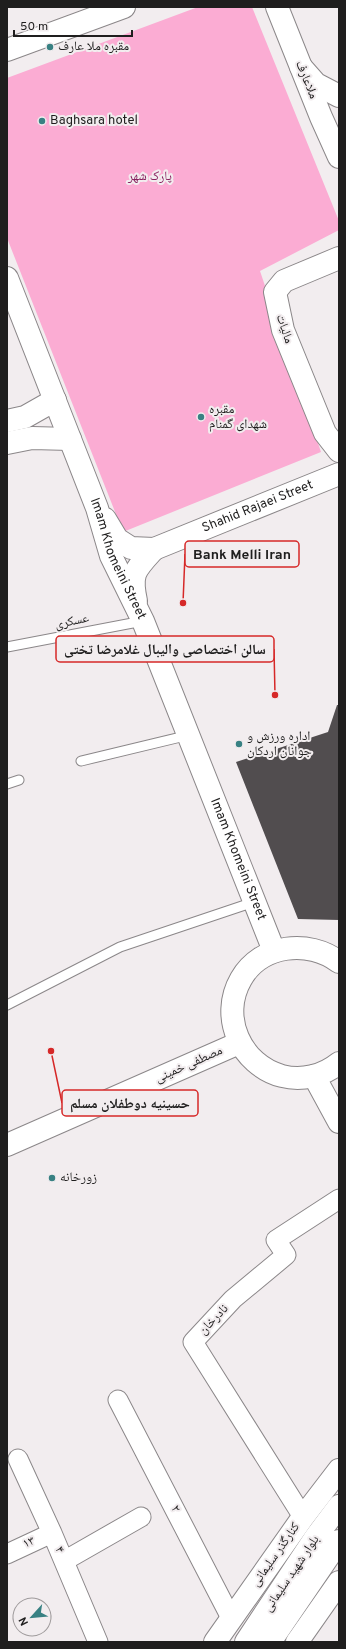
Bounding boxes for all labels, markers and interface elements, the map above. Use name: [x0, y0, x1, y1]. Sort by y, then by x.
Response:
scale bar: [14, 12, 132, 38]
text: 50 m: [20, 19, 48, 35]
place label: مقبره ملا عارف: [58, 39, 129, 55]
marker: مقبره ملا عارف: [45, 42, 55, 52]
street label: ملاعارف: [291, 59, 321, 101]
place label: Baghsara hotel: [50, 113, 138, 129]
marker: Baghsara hotel: [37, 116, 47, 126]
park label: پارک شهر: [127, 169, 172, 185]
street label: مالیات: [272, 312, 296, 346]
place label: مقبره شهدای گمنام: [209, 402, 267, 433]
marker: مقبره شهدای گمنام: [196, 412, 206, 422]
street label: Shahid Rajaei Street: [200, 477, 316, 537]
street label: Imam Khomeini Street: [86, 496, 149, 623]
callout: Bank Melli Iran: [185, 541, 299, 567]
text: Bank Melli Iran: [193, 547, 291, 564]
street label: عسکری: [53, 611, 91, 633]
callout: سالن اختصاصی والیبال غلامرضا تختی: [56, 636, 274, 662]
text: سالن اختصاصی والیبال غلامرضا تختی: [64, 642, 266, 659]
place label: اداره ورزش و جوانان اردکان: [247, 729, 312, 760]
marker: اداره ورزش و جوانان اردکان: [234, 739, 244, 749]
street label: Imam Khomeini Street: [206, 796, 269, 923]
street label: مصطفی خمینی: [153, 1043, 225, 1087]
callout: حسینیه دوطفلان مسلم: [62, 1090, 198, 1116]
text: حسینیه دوطفلان مسلم: [70, 1096, 190, 1113]
place label: زورخانه: [60, 1170, 97, 1186]
marker: زورخانه: [47, 1173, 57, 1183]
street label: نادرخان: [196, 1301, 232, 1339]
street label: ۲: [167, 1503, 184, 1515]
street label: کنارگذر سلیمانی: [248, 1519, 304, 1590]
street label: ۱۳: [20, 1533, 38, 1553]
street label: بلوار شهید سلیمانی: [260, 1533, 324, 1615]
street label: ۴: [50, 1544, 68, 1556]
north arrow: [12, 1597, 52, 1637]
text: N: [16, 1614, 32, 1628]

